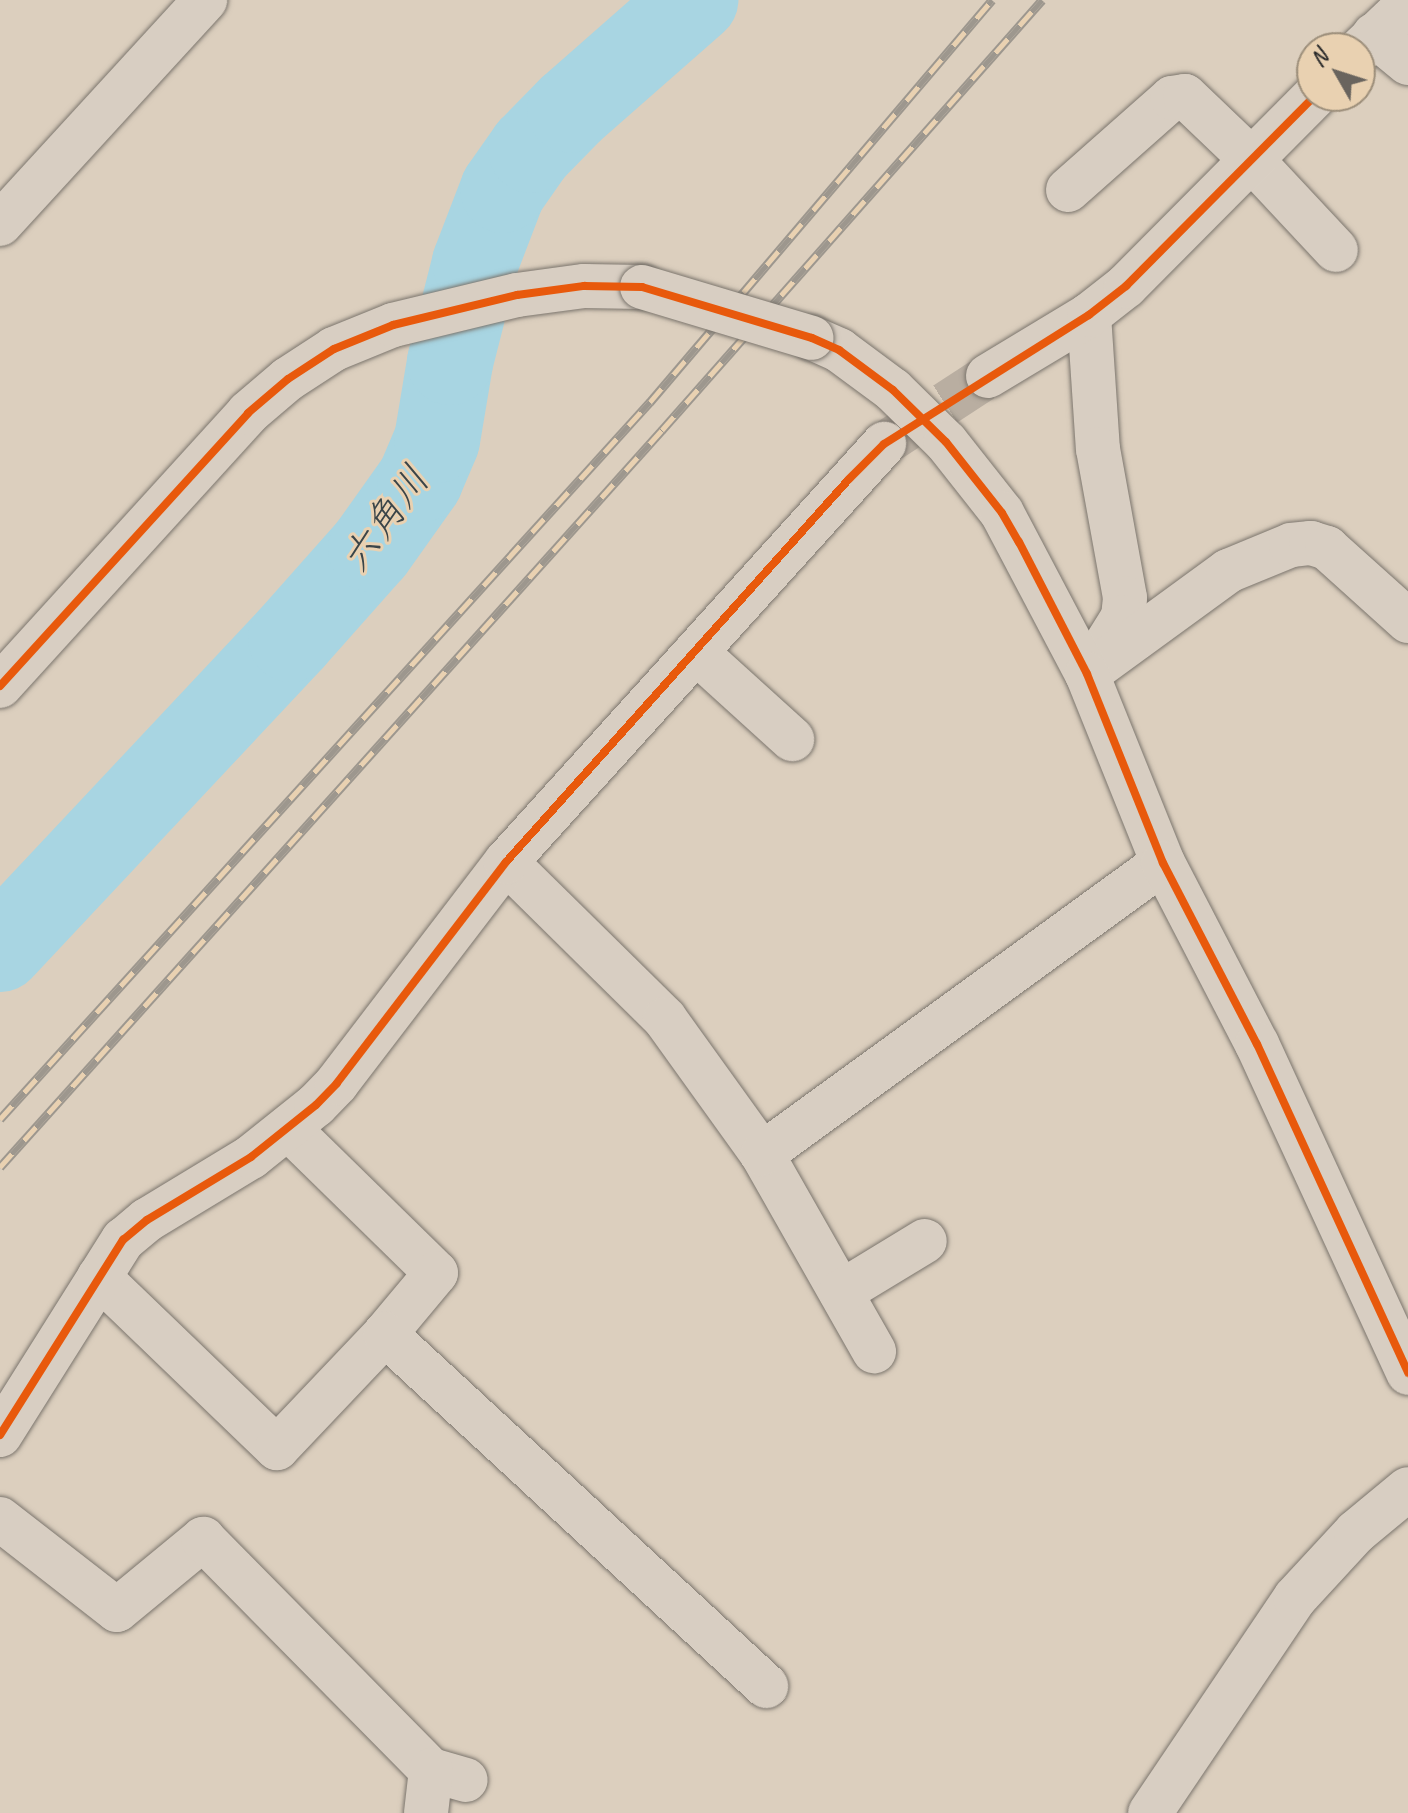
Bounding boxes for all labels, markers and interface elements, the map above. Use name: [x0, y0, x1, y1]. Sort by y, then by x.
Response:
north arrow: [1296, 32, 1376, 112]
text: N: [1304, 44, 1334, 72]
water label: 六角川: [330, 456, 440, 582]

